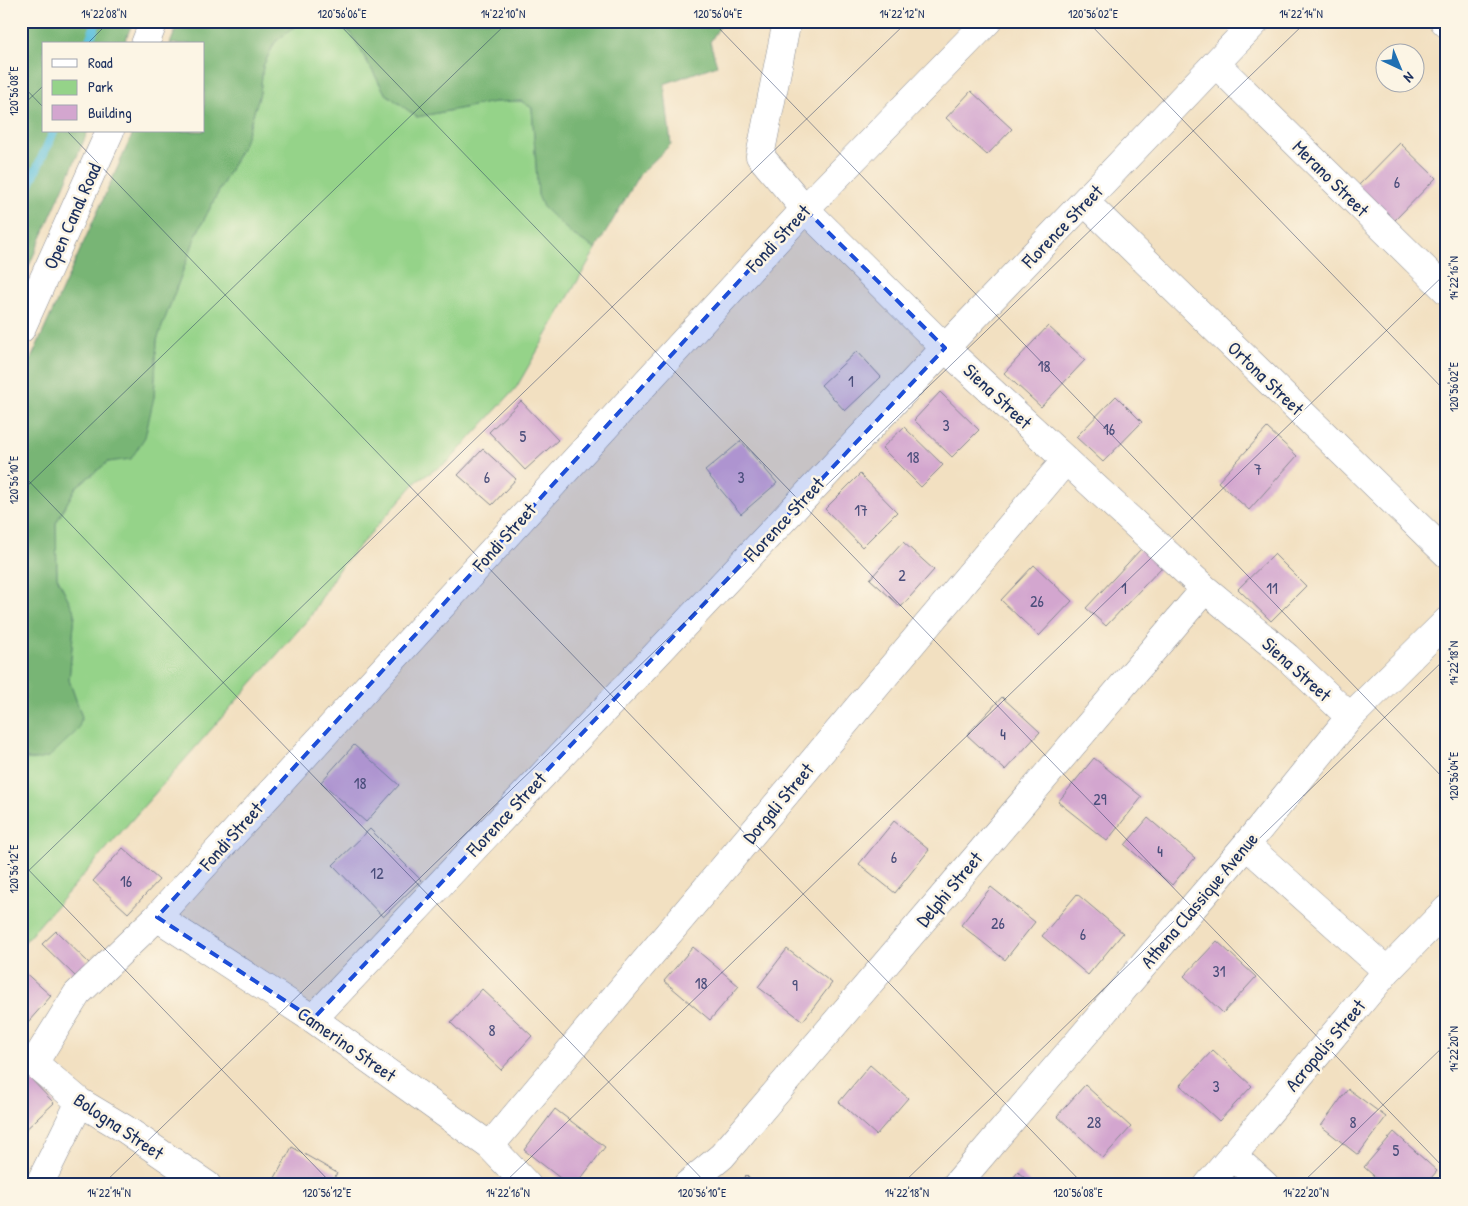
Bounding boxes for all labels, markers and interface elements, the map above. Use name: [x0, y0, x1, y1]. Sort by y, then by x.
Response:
text: 14°22'08"N: [81, 5, 127, 22]
text: 120°56'06"E: [317, 5, 367, 22]
text: 14°22'10"N: [481, 5, 525, 22]
text: 120°56'04"E: [694, 5, 743, 22]
text: 14°22'12"N: [880, 5, 924, 22]
text: 120°56'02"E: [1068, 5, 1119, 22]
text: 14°22'14"N: [1279, 5, 1323, 22]
legend: [42, 42, 205, 132]
north arrow: [1376, 42, 1426, 92]
text: Road: [88, 52, 113, 73]
text: 120°56'08"E: [5, 66, 22, 116]
text: N: [1400, 68, 1419, 88]
text: Park: [88, 76, 113, 97]
text: Building: [88, 102, 132, 123]
street label: Merano Street: [1287, 134, 1375, 222]
street label: Open Canal Road: [37, 158, 107, 273]
house number: 6: [1394, 171, 1400, 193]
street label: Florence Street: [1015, 178, 1109, 274]
street label: Fondi Street: [739, 198, 816, 278]
text: 14°22'16"N: [1445, 256, 1462, 300]
street label: Ortona Street: [1222, 335, 1310, 421]
house number: 18: [1038, 355, 1050, 377]
street label: Siena Street: [958, 357, 1038, 435]
text: 120°56'02"E: [1445, 361, 1462, 412]
house number: 1: [848, 370, 854, 392]
house number: 3: [942, 414, 950, 436]
house number: 16: [1103, 418, 1115, 440]
house number: 5: [520, 425, 527, 447]
house number: 18: [907, 446, 919, 468]
text: 120°56'10"E: [5, 455, 22, 504]
house number: 7: [1254, 458, 1262, 480]
house number: 6: [484, 466, 490, 488]
house number: 3: [737, 466, 745, 488]
street label: Florence Street: [737, 471, 830, 568]
street label: Fondi Street: [466, 497, 542, 578]
house number: 17: [854, 499, 868, 521]
house number: 2: [898, 564, 906, 586]
house number: 1: [1121, 577, 1127, 599]
house number: 11: [1266, 577, 1278, 599]
house number: 26: [1030, 590, 1044, 612]
street label: Siena Street: [1257, 631, 1338, 707]
text: 14°22'18"N: [1445, 641, 1462, 685]
house number: 4: [1000, 723, 1006, 745]
text: 120°56'04"E: [1445, 751, 1462, 800]
street label: Dorgali Street: [737, 757, 820, 849]
street label: Florence Street: [459, 766, 552, 863]
house number: 18: [354, 772, 366, 794]
house number: 29: [1093, 788, 1107, 810]
street label: Fondi Street: [193, 796, 269, 877]
street label: Athena Classique Avenue: [1134, 826, 1264, 973]
house number: 4: [1157, 840, 1163, 862]
text: 120°56'12"E: [5, 844, 22, 893]
house number: 6: [891, 846, 897, 868]
street label: Delphi Street: [910, 846, 988, 932]
house number: 12: [370, 862, 384, 884]
house number: 16: [120, 870, 132, 892]
house number: 26: [991, 912, 1005, 934]
house number: 6: [1080, 923, 1086, 945]
house number: 31: [1213, 960, 1226, 982]
house number: 18: [695, 972, 707, 994]
house number: 9: [792, 974, 798, 996]
street label: Acropolis Street: [1279, 993, 1371, 1097]
street label: Camerino Street: [293, 1000, 402, 1088]
house number: 8: [489, 1019, 496, 1041]
text: 14°22'20"N: [1445, 1026, 1462, 1072]
house number: 3: [1212, 1075, 1220, 1097]
street label: Bologna Street: [69, 1086, 169, 1166]
house number: 28: [1087, 1111, 1101, 1133]
house number: 8: [1350, 1111, 1357, 1133]
house number: 5: [1393, 1139, 1400, 1161]
text: 14°22'14"N: [87, 1184, 131, 1201]
text: 120°56'12"E: [303, 1184, 352, 1201]
text: 14°22'16"N: [486, 1184, 530, 1201]
text: 120°56'10"E: [678, 1184, 727, 1201]
text: 14°22'18"N: [885, 1184, 929, 1201]
text: 120°56'08"E: [1053, 1184, 1103, 1201]
text: 14°22'20"N: [1283, 1184, 1329, 1201]

